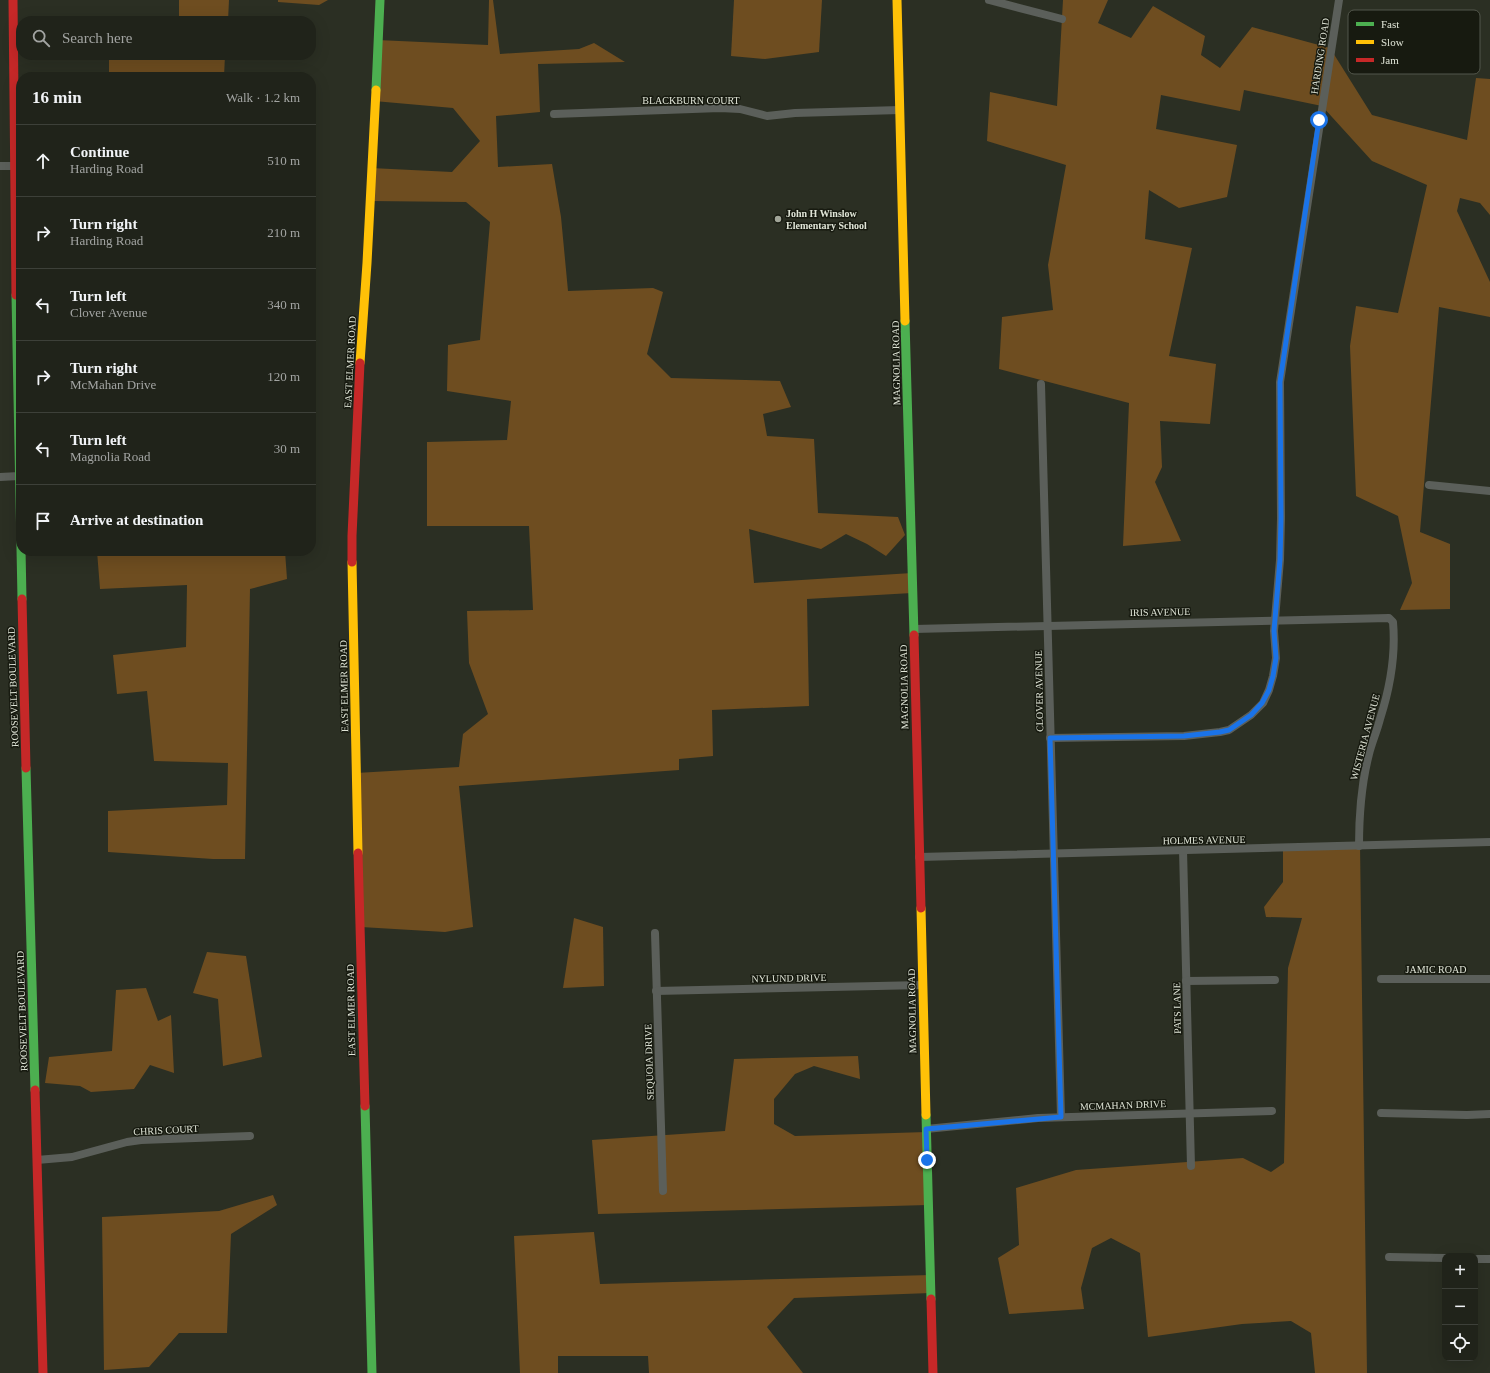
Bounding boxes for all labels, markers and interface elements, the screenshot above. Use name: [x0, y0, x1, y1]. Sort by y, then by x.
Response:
legend: [1348, 10, 1480, 74]
search box: [16, 16, 316, 60]
street label: HARDING ROAD: [1309, 17, 1331, 95]
text: Fast: [1381, 18, 1399, 30]
icon: search: [30, 27, 52, 49]
text: Search here: [62, 30, 132, 46]
text: Slow: [1381, 36, 1404, 48]
text: Jam: [1381, 54, 1399, 66]
text: 16 min: [32, 88, 82, 107]
text: Walk · 1.2 km: [226, 90, 300, 105]
street label: BLACKBURN COURT: [642, 95, 740, 106]
route start: [1310, 111, 1328, 129]
text: Continue: [70, 144, 129, 160]
icon: ahead: [32, 150, 54, 172]
text: 510 m: [267, 153, 300, 168]
text: Harding Road: [70, 161, 143, 176]
place label: John H Winslow Elementary School: [786, 208, 867, 231]
marker: John H Winslow Elementary School: [773, 214, 783, 224]
text: Turn right: [70, 216, 137, 232]
icon: right: [32, 222, 54, 244]
text: 210 m: [267, 225, 300, 240]
text: Harding Road: [70, 233, 143, 248]
text: Turn left: [70, 288, 127, 304]
icon: left: [32, 294, 54, 316]
text: 340 m: [267, 297, 300, 312]
text: Clover Avenue: [70, 305, 147, 320]
street label: EAST ELMER ROAD: [342, 316, 358, 408]
street label: MAGNOLIA ROAD: [890, 321, 902, 405]
text: Turn right: [70, 360, 137, 376]
icon: right: [32, 366, 54, 388]
text: 120 m: [267, 369, 300, 384]
text: McMahan Drive: [70, 377, 156, 392]
text: Turn left: [70, 432, 127, 448]
icon: left: [32, 438, 54, 460]
text: 30 m: [274, 441, 300, 456]
text: Magnolia Road: [70, 449, 151, 464]
icon: arrive: [32, 510, 54, 532]
text: Arrive at destination: [70, 512, 203, 528]
street label: IRIS AVENUE: [1130, 606, 1190, 618]
street label: ROOSEVELT BOULEVARD: [5, 627, 21, 747]
street label: EAST ELMER ROAD: [338, 640, 350, 732]
street label: MAGNOLIA ROAD: [898, 645, 910, 729]
street label: CLOVER AVENUE: [1033, 650, 1045, 732]
street label: WISTERIA AVENUE: [1348, 693, 1382, 781]
street label: HOLMES AVENUE: [1162, 834, 1246, 846]
street label: ROOSEVELT BOULEVARD: [14, 951, 30, 1071]
street label: EAST ELMER ROAD: [345, 964, 357, 1056]
street label: JAMIC ROAD: [1406, 964, 1466, 975]
street label: MAGNOLIA ROAD: [906, 969, 918, 1053]
street label: NYLUND DRIVE: [751, 972, 827, 984]
street label: PATS LANE: [1171, 982, 1183, 1034]
street label: SEQUOIA DRIVE: [642, 1024, 656, 1100]
street label: MCMAHAN DRIVE: [1080, 1098, 1166, 1112]
street label: CHRIS COURT: [133, 1123, 199, 1137]
route end: [918, 1151, 936, 1169]
map controls: [1442, 1253, 1478, 1361]
button: +: [1442, 1253, 1478, 1289]
button: −: [1442, 1289, 1478, 1325]
button: locate: [1442, 1325, 1478, 1361]

